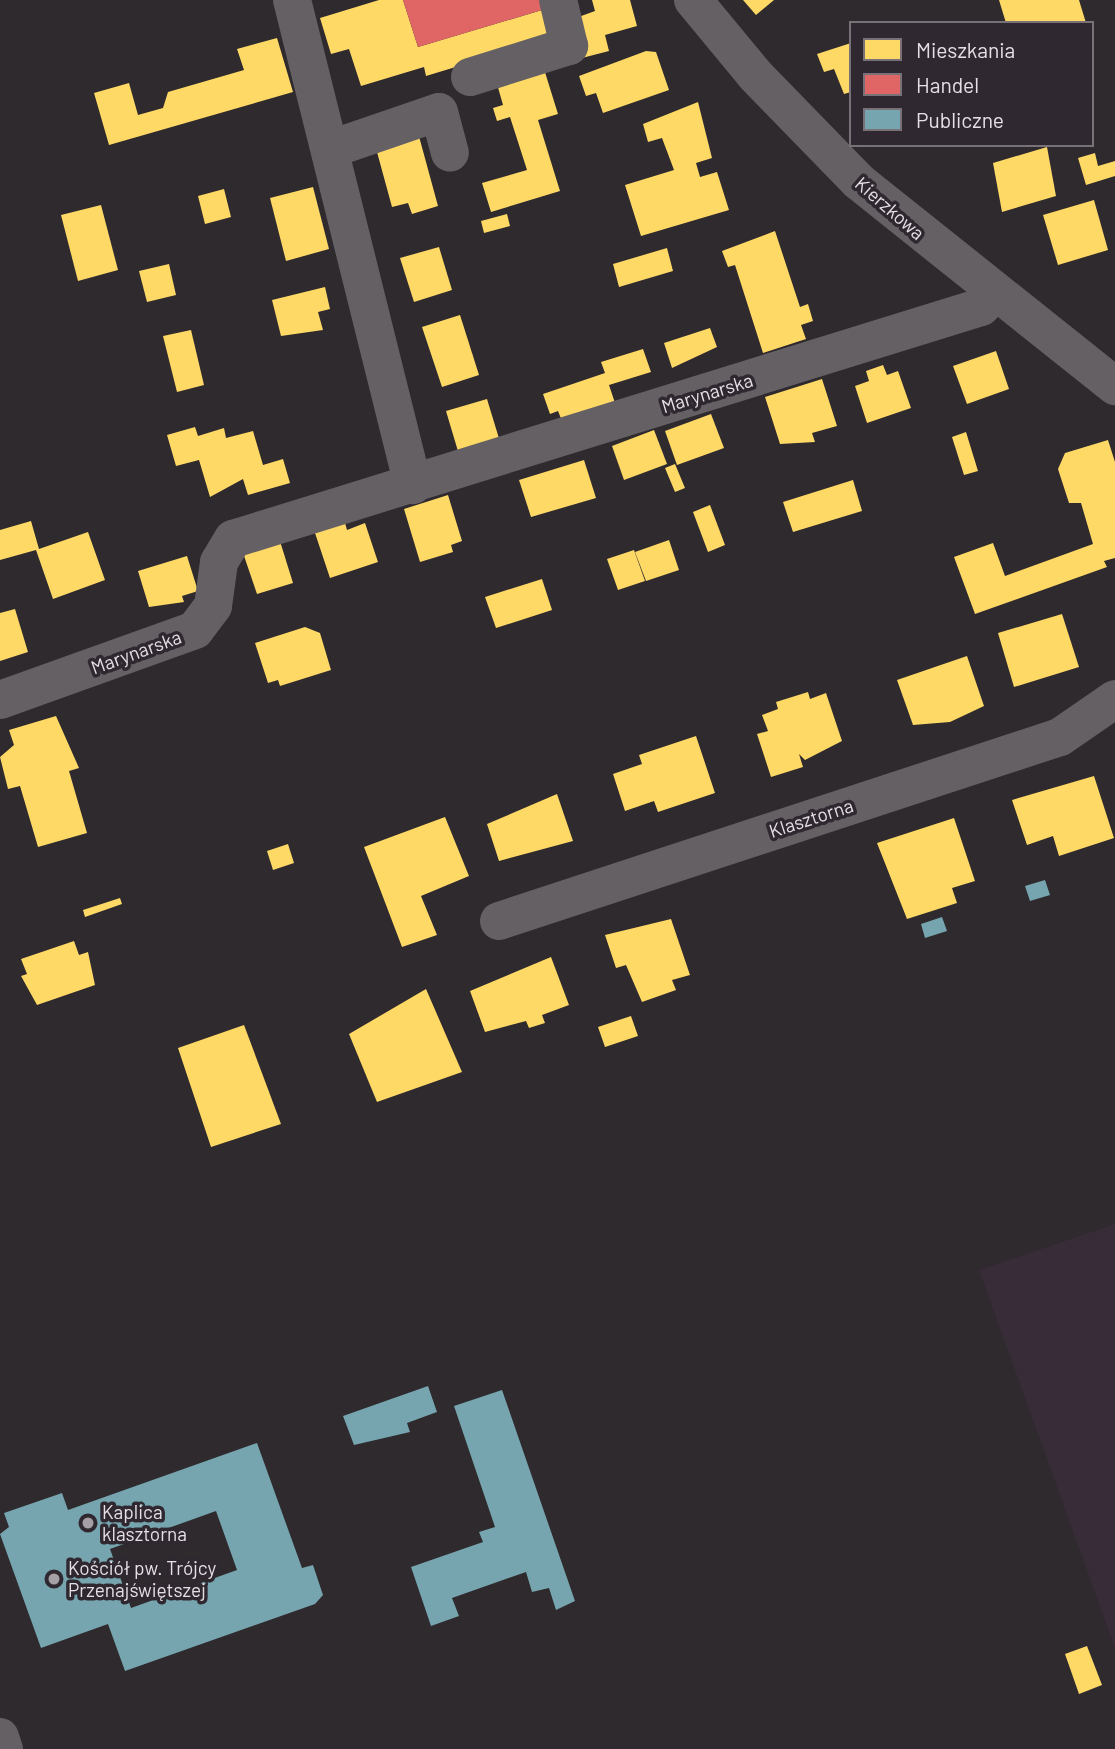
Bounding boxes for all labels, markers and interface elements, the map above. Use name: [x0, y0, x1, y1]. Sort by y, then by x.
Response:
legend: [849, 21, 1094, 147]
text: Mieszkania: [916, 37, 1015, 62]
text: Handel: [916, 72, 979, 97]
text: Publiczne: [916, 107, 1004, 132]
street label: Kierzkowa: [851, 172, 929, 244]
street label: Marynarska: [658, 368, 756, 418]
street label: Marynarska: [88, 625, 184, 679]
street label: Klasztorna: [766, 794, 856, 842]
place label: Kaplica klasztorna: [102, 1501, 187, 1545]
marker: Kaplica klasztorna: [80, 1515, 96, 1531]
place label: Kościół pw. Trójcy Przenajświętszej: [68, 1557, 216, 1601]
marker: Kościół pw. Trójcy Przenajświętszej: [46, 1571, 62, 1587]

